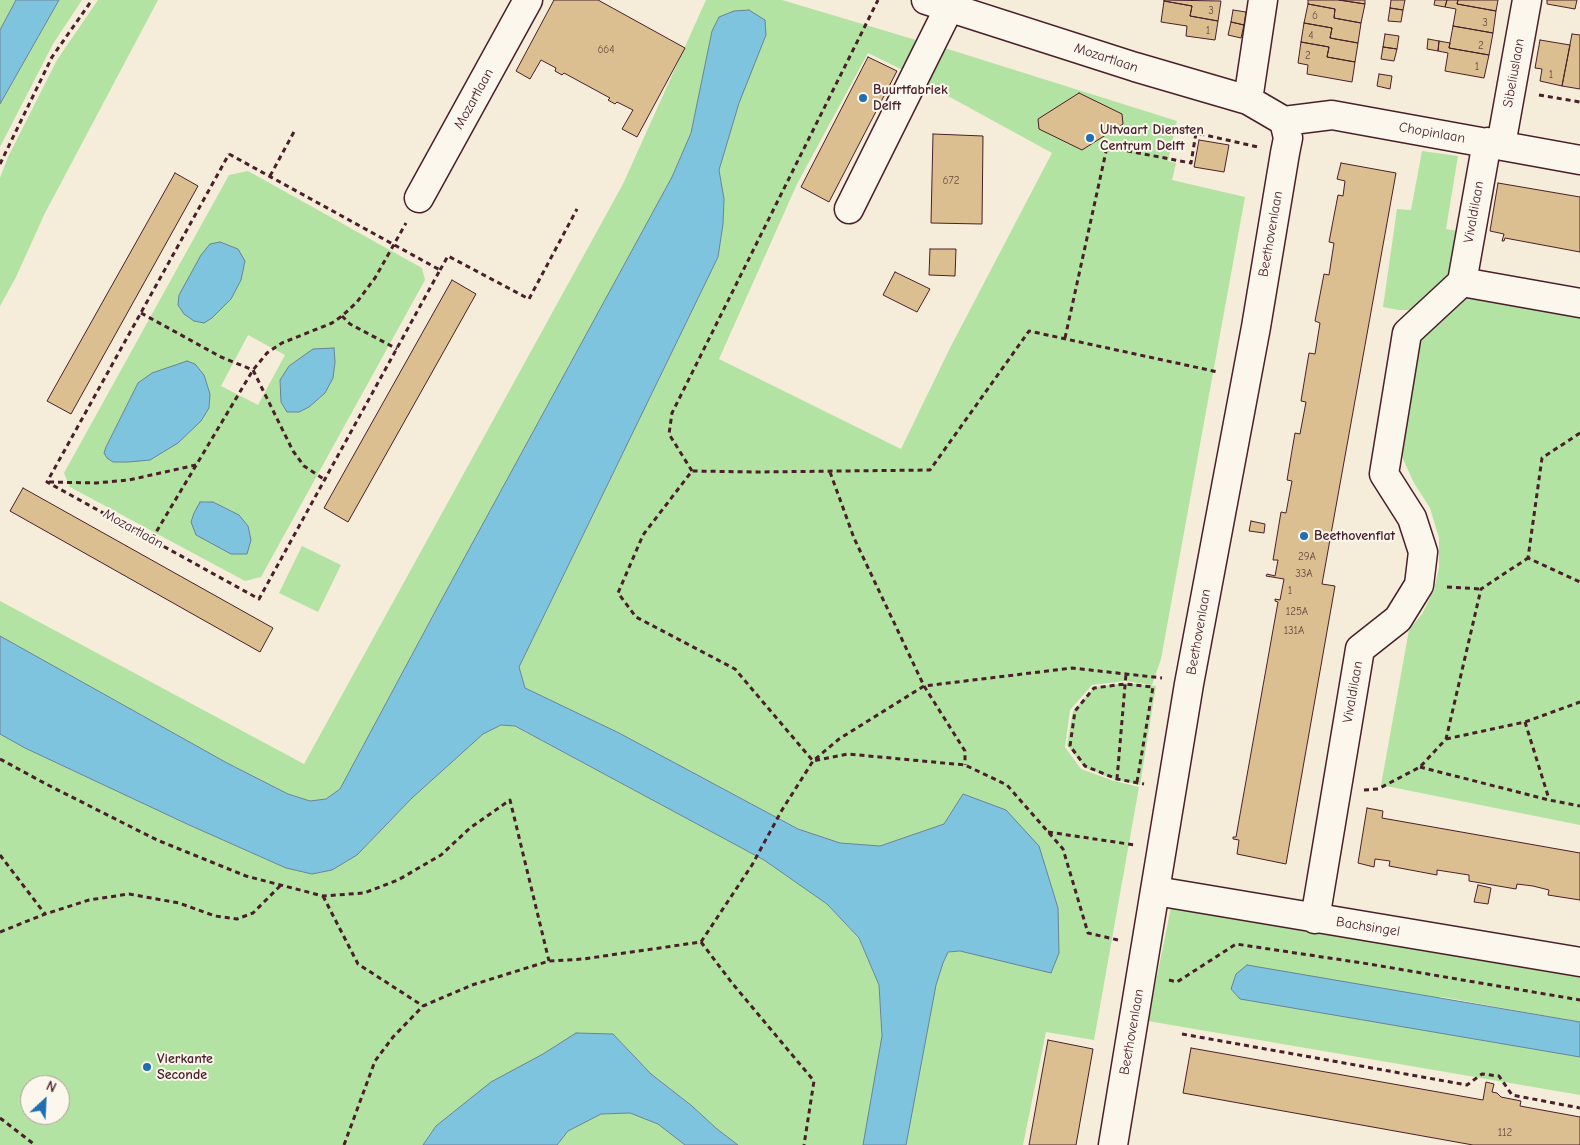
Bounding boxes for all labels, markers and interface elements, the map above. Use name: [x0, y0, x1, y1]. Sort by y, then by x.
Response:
house number: 3: [1208, 4, 1214, 18]
house number: 6: [1312, 9, 1318, 23]
house number: 3: [1482, 16, 1488, 30]
house number: 1: [1206, 24, 1210, 38]
house number: 4: [1308, 29, 1314, 43]
street label: Sibeliuslaan: [1500, 37, 1528, 109]
house number: 2: [1478, 39, 1484, 53]
street label: Mozartlaan: [1072, 40, 1140, 76]
house number: 664: [597, 43, 615, 57]
house number: 2: [1305, 49, 1311, 63]
house number: 1: [1475, 60, 1479, 74]
street label: Mozartlaan: [451, 66, 497, 132]
house number: 1: [1549, 68, 1553, 82]
place label: Buurtfabriek Delft: [873, 82, 948, 114]
marker: Buurtfabriek Delft: [857, 92, 869, 104]
street label: Chopinlaan: [1397, 119, 1467, 147]
place label: Uitvaart Diensten Centrum Delft: [1100, 122, 1204, 154]
marker: Uitvaart Diensten Centrum Delft: [1084, 132, 1096, 144]
house number: 672: [943, 174, 959, 188]
street label: Vivaldilaan: [1460, 180, 1488, 244]
street label: Beethovenlaan: [1255, 190, 1287, 278]
street label: Mozartlaan: [100, 506, 166, 552]
place label: Beethovenflat: [1314, 528, 1395, 544]
marker: Beethovenflat: [1298, 530, 1310, 542]
house number: 29A: [1298, 550, 1316, 564]
house number: 33A: [1295, 567, 1313, 581]
house number: 1: [1288, 584, 1292, 598]
street label: Beethovenlaan: [1183, 588, 1215, 676]
house number: 125A: [1286, 605, 1308, 619]
house number: 131A: [1284, 624, 1304, 638]
street label: Vivaldilaan: [1339, 660, 1367, 724]
street label: Bachsingel: [1335, 914, 1401, 940]
street label: Beethovenlaan: [1116, 988, 1148, 1076]
place label: Vierkante Seconde: [157, 1051, 213, 1084]
marker: Vierkante Seconde: [141, 1061, 153, 1073]
north arrow: [20, 1075, 70, 1125]
text: N: [43, 1077, 59, 1096]
house number: 112: [1498, 1126, 1512, 1140]

